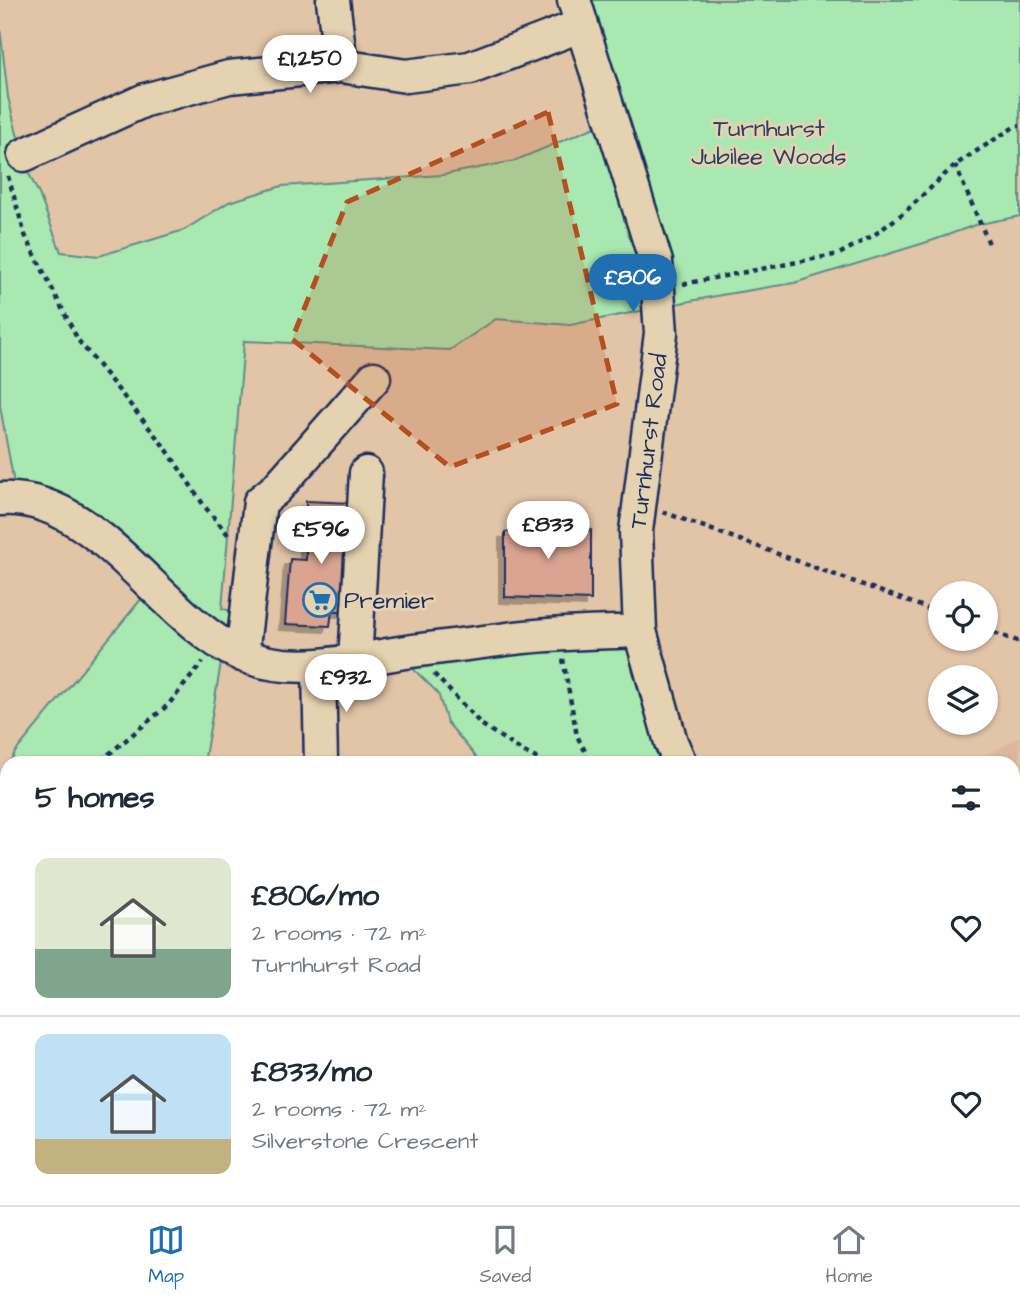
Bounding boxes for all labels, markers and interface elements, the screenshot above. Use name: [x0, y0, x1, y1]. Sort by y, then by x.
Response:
pin: £1,250: [253, 36, 367, 95]
text: £1,250: [278, 42, 342, 74]
park label: Turnhurst Jubilee Woods: [691, 112, 847, 174]
pin: £806: [592, 254, 674, 314]
text: £806: [605, 261, 661, 293]
street label: Turnhurst Road: [621, 352, 677, 531]
pin: £833: [507, 502, 589, 561]
pin: £596: [280, 506, 362, 566]
text: £833: [523, 508, 573, 540]
text: £596: [293, 513, 349, 545]
supermarket icon: Premier: [301, 581, 339, 619]
map controls: [928, 581, 998, 735]
button: locate: [928, 581, 998, 651]
place label: Premier: [344, 584, 434, 618]
pin: £932: [305, 654, 387, 714]
text: £932: [321, 661, 371, 693]
button: layers: [928, 665, 998, 735]
text: 5 homes: [35, 777, 155, 819]
icon: filters: [947, 779, 985, 817]
text: £806/mo: [252, 875, 379, 917]
icon: home: [91, 886, 175, 970]
icon: heart: [947, 909, 985, 947]
text: 2 rooms · 72 m²: [252, 917, 427, 949]
text: Turnhurst Road: [252, 949, 421, 981]
text: £833/mo: [252, 1051, 372, 1093]
icon: home: [91, 1062, 175, 1146]
icon: heart: [947, 1085, 985, 1123]
text: 2 rooms · 72 m²: [252, 1093, 427, 1125]
text: Silverstone Crescent: [252, 1125, 479, 1157]
tab: Map: [147, 1221, 185, 1290]
tab: Saved: [479, 1221, 531, 1290]
tab: Home: [826, 1221, 873, 1290]

